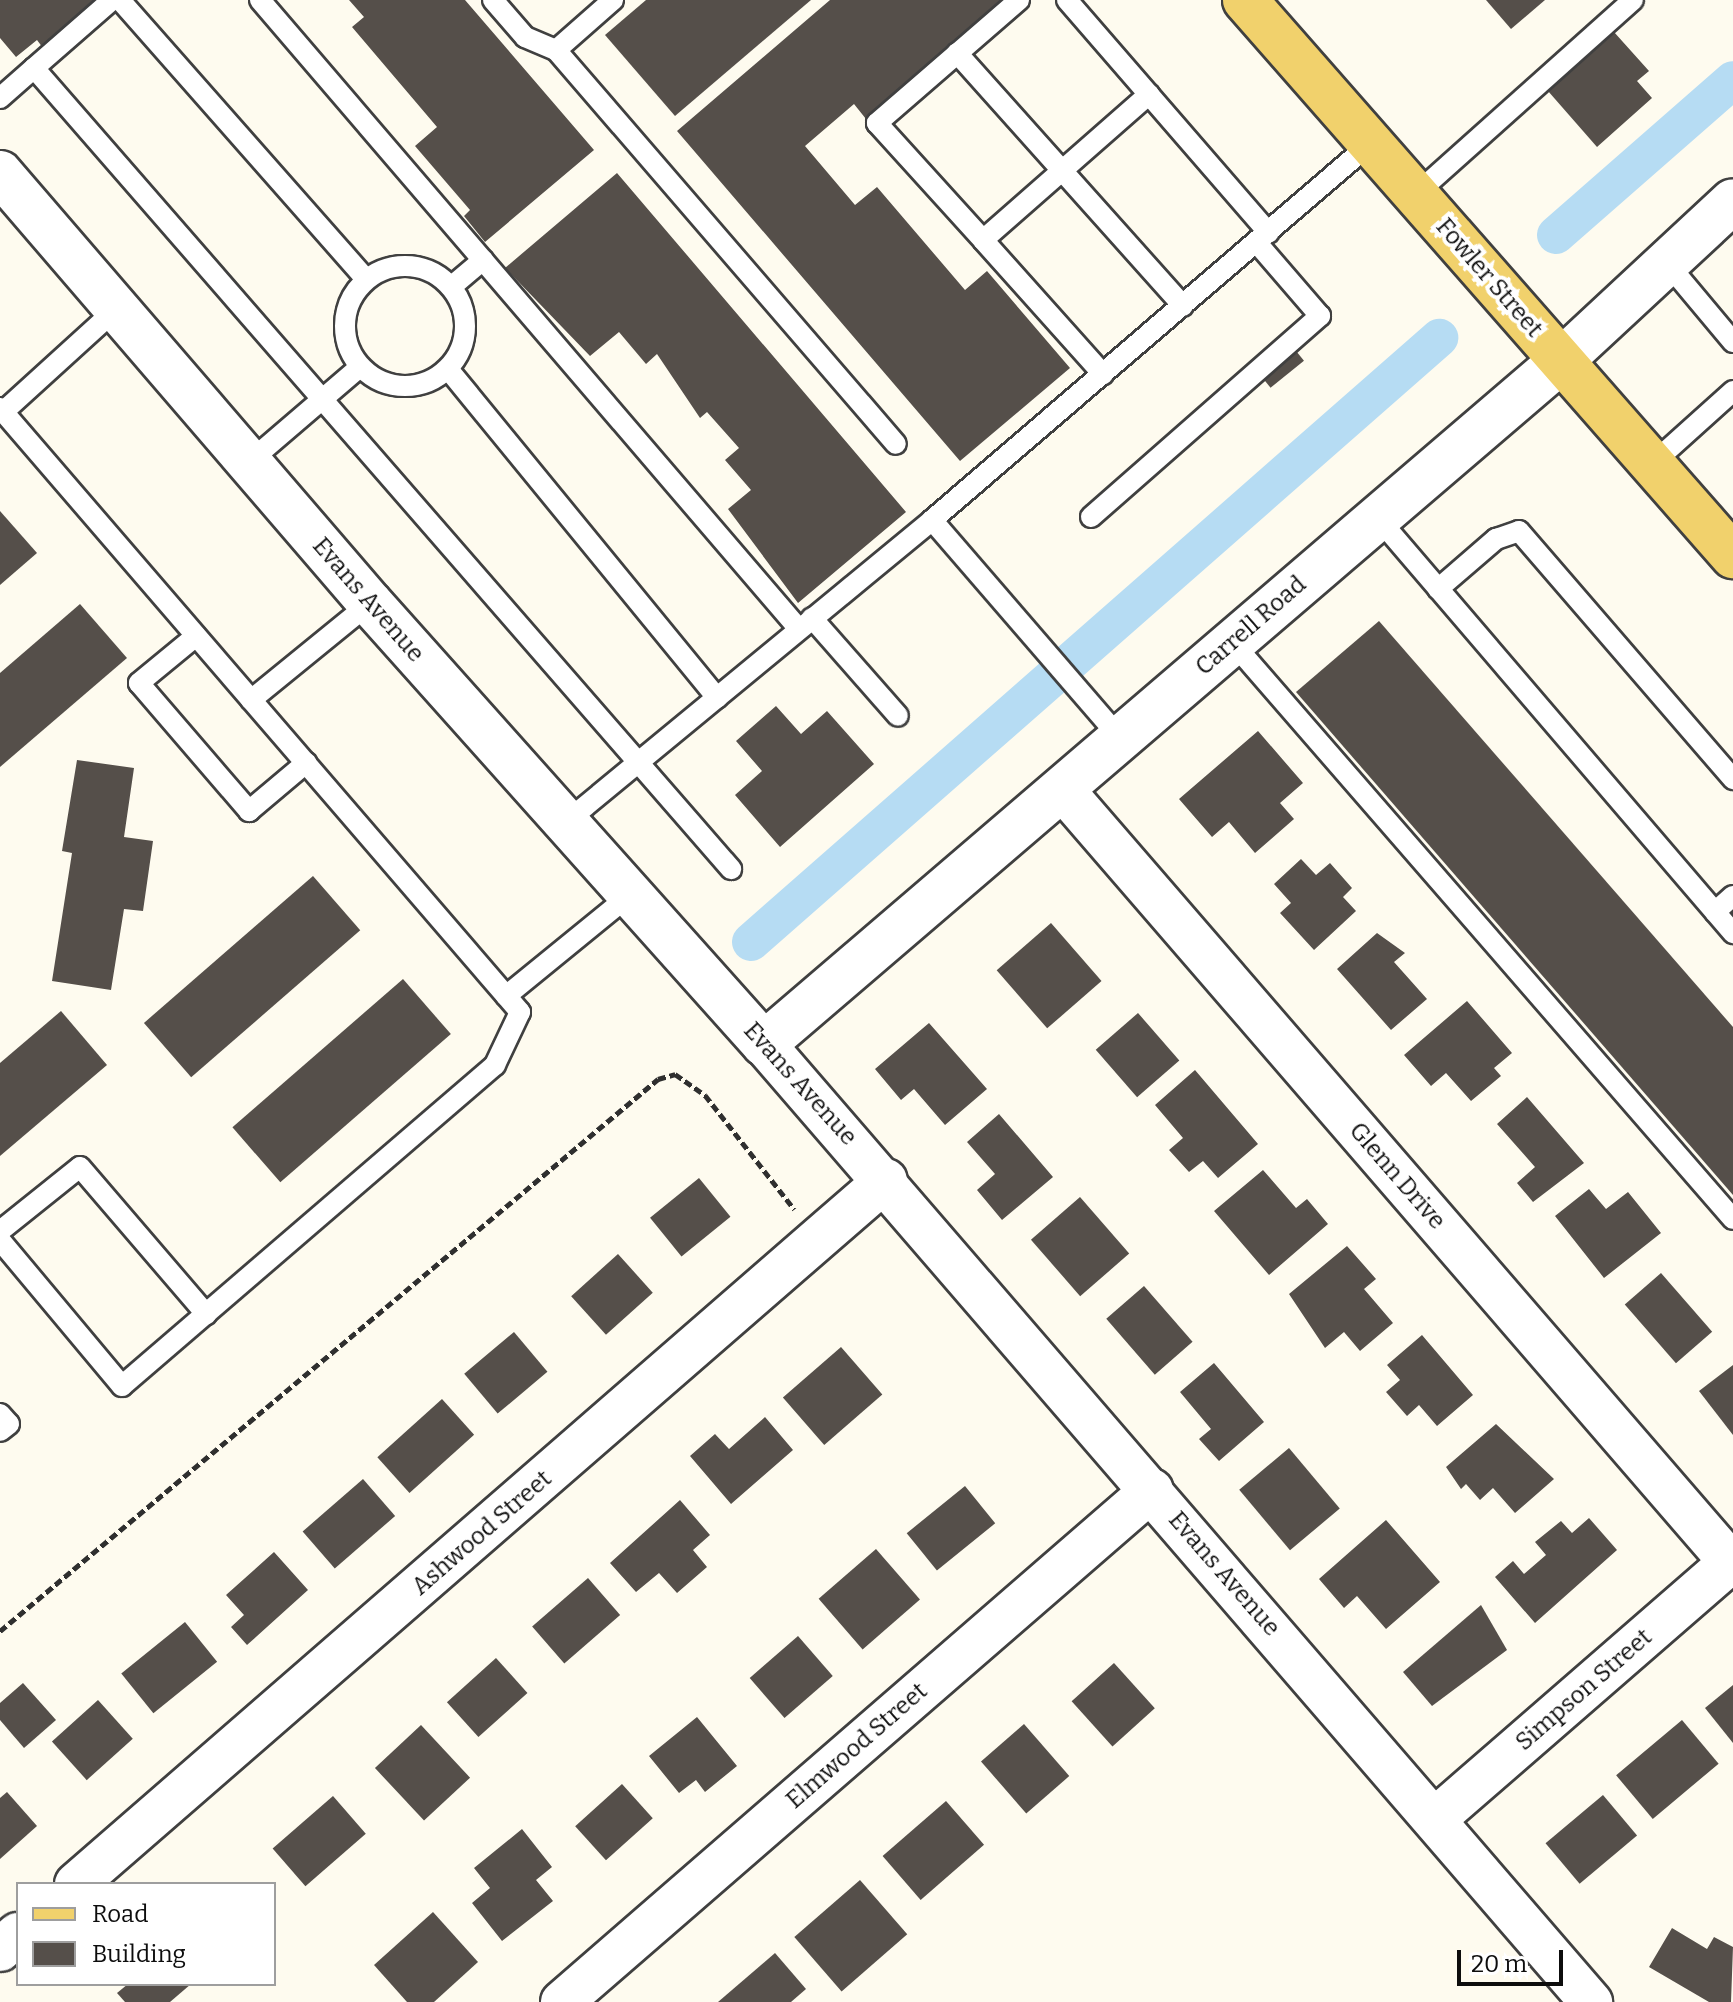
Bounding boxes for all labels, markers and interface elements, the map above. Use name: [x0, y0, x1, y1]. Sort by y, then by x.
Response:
street label: Fowler Street: [1430, 213, 1548, 343]
street label: Evans Avenue: [306, 532, 430, 668]
street label: Carrell Road: [1190, 570, 1312, 682]
street label: Evans Avenue: [737, 1017, 863, 1151]
street label: Glenn Drive: [1343, 1117, 1451, 1235]
street label: Ashwood Street: [406, 1465, 558, 1601]
street label: Evans Avenue: [1162, 1506, 1286, 1642]
street label: Simpson Street: [1510, 1623, 1658, 1757]
street label: Elmwood Street: [781, 1677, 933, 1815]
legend: [16, 1882, 276, 1986]
text: Road: [92, 1900, 148, 1928]
scale bar: [1461, 1934, 1567, 1984]
text: Building: [92, 1940, 186, 1968]
text: 20 m: [1471, 1950, 1527, 1978]

